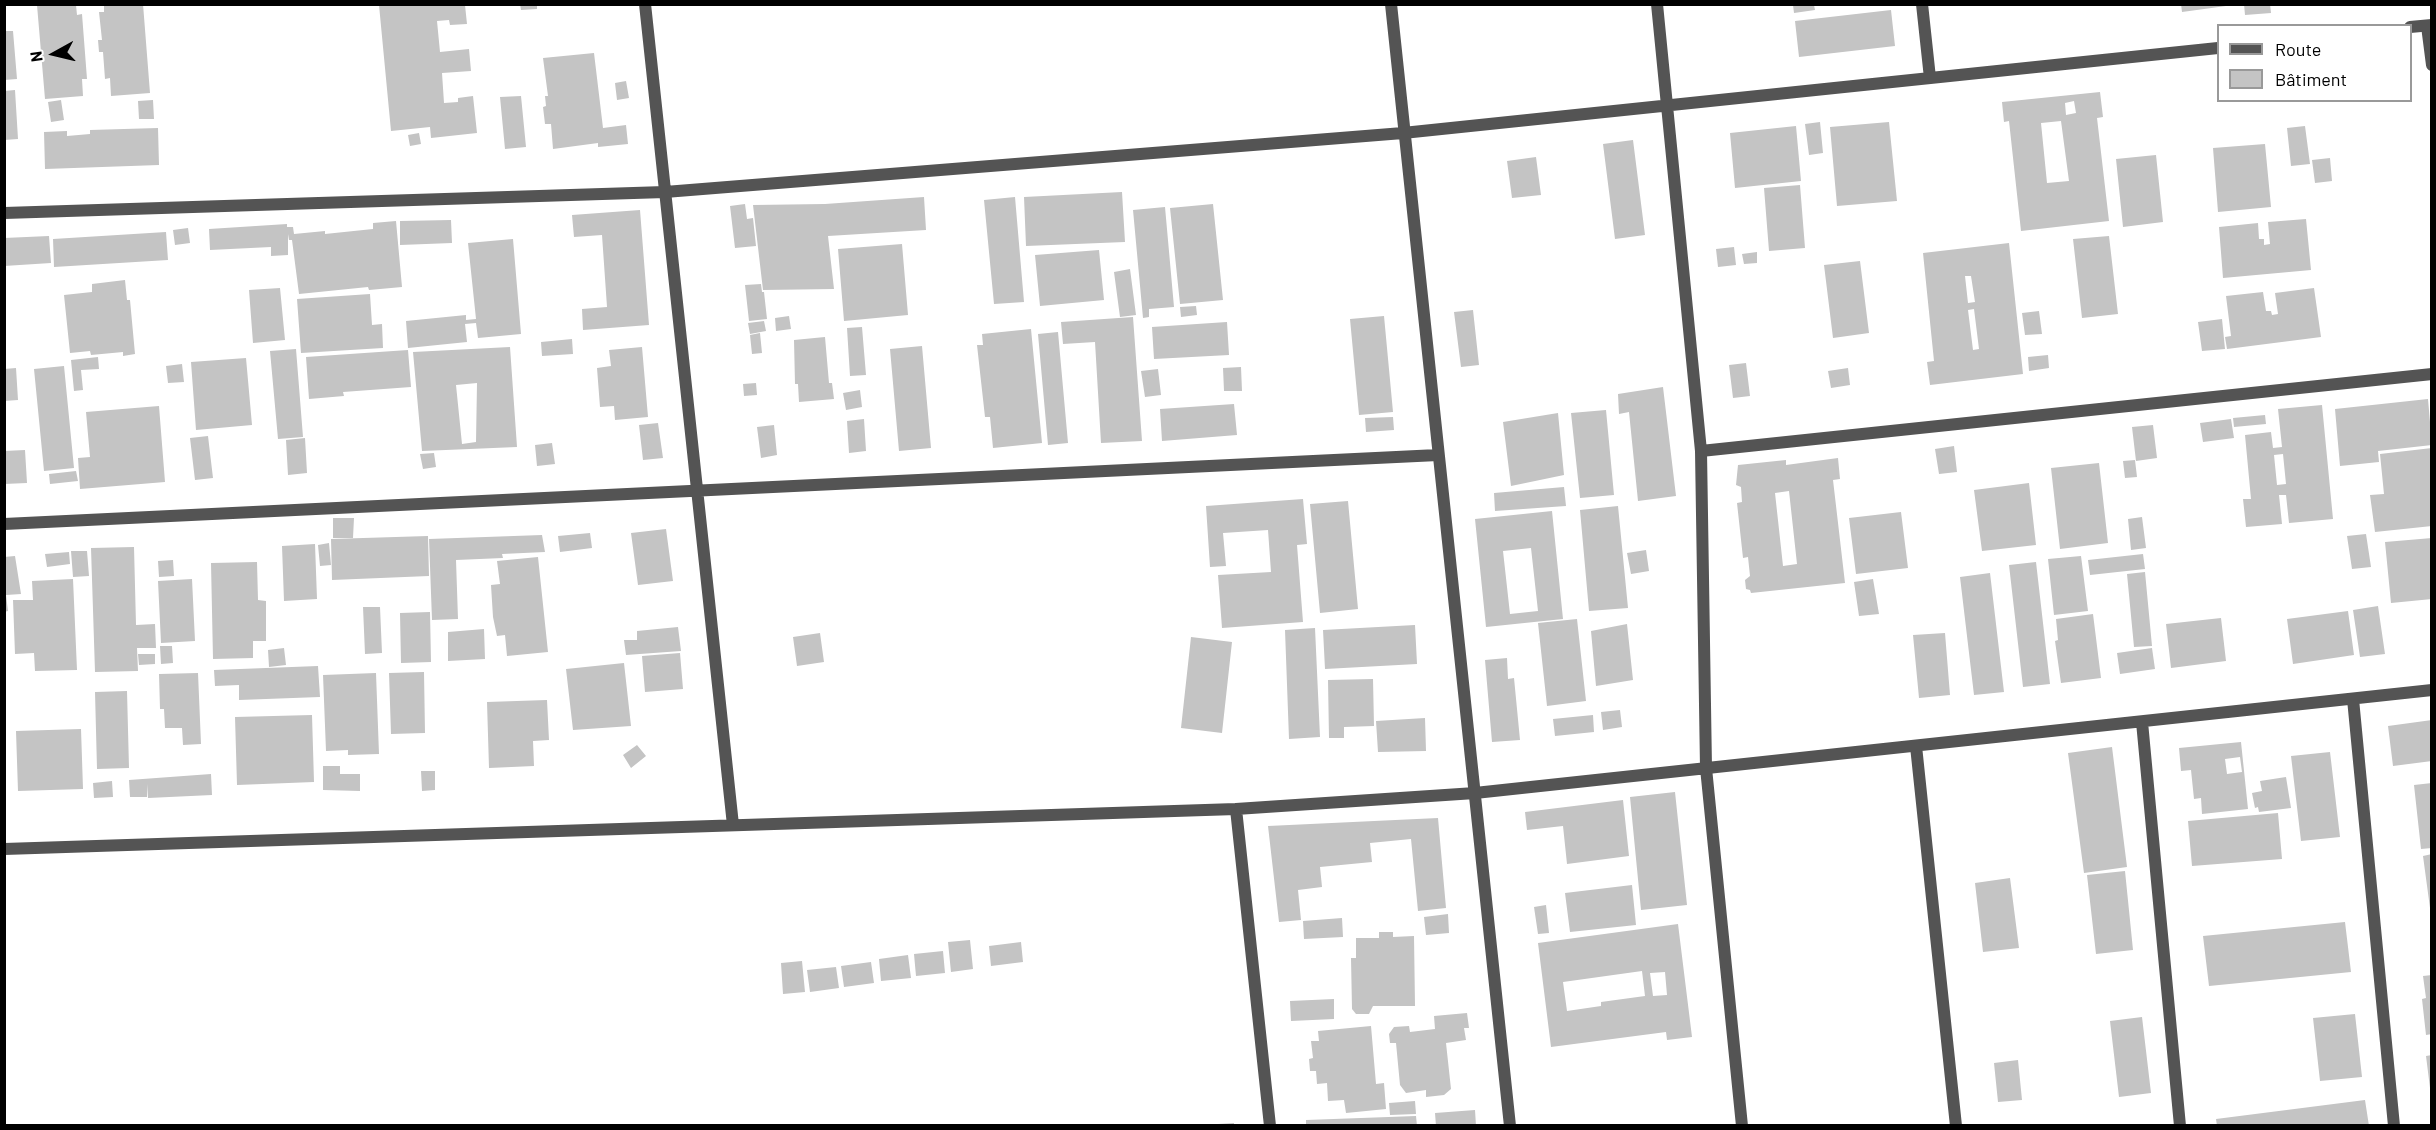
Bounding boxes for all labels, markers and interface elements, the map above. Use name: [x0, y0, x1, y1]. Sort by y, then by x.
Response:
north arrow: [24, 24, 84, 84]
legend: [2217, 24, 2412, 102]
text: Route: [2275, 38, 2321, 60]
text: N: [26, 50, 46, 63]
text: Bâtiment: [2275, 68, 2347, 90]

